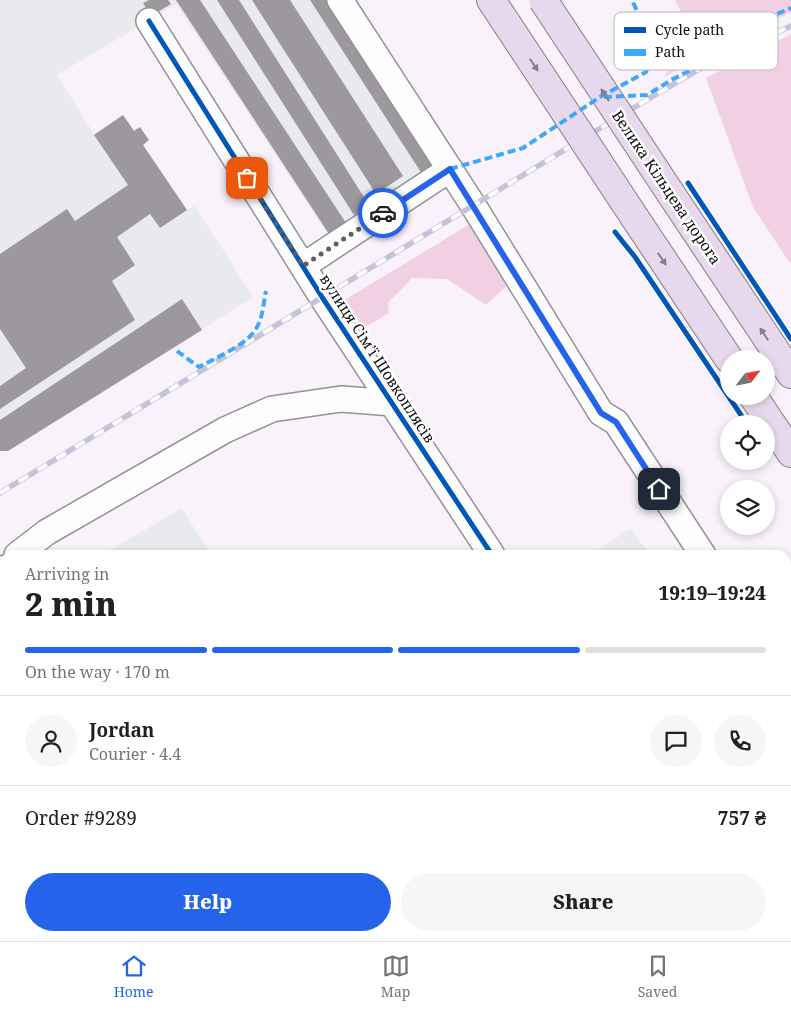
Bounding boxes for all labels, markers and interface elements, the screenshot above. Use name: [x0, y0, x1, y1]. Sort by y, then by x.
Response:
legend: [614, 12, 778, 70]
text: Cycle path: [655, 20, 724, 39]
text: Path: [655, 42, 685, 61]
one-way arrow: [529, 58, 539, 72]
one-way arrow: [601, 88, 610, 102]
street label: Велика Кільцева дорога: [608, 106, 726, 268]
pin: [226, 157, 268, 199]
icon: bag: [233, 164, 261, 192]
courier: [358, 188, 408, 238]
icon: car: [369, 199, 397, 227]
one-way arrow: [657, 252, 667, 266]
street label: вулиця Сімʼї Шовкоплясів: [316, 270, 440, 446]
one-way arrow: [759, 327, 769, 340]
north arrow: [720, 350, 775, 405]
map controls: [720, 350, 775, 535]
button: locate: [720, 415, 775, 470]
pin: [638, 468, 680, 510]
icon: home: [645, 475, 673, 503]
button: layers: [720, 480, 775, 535]
text: Arriving in: [25, 563, 109, 585]
text: 19:19–19:24: [658, 580, 766, 606]
text: 2 min: [25, 582, 117, 625]
text: On the way · 170 m: [25, 661, 170, 683]
button: person: [25, 715, 77, 767]
button: chat: [650, 715, 702, 767]
button: phone: [714, 715, 766, 767]
text: Jordan: [89, 717, 155, 743]
text: Courier · 4.4: [89, 743, 181, 765]
text: Order #9289: [25, 805, 137, 831]
text: 757 ₴: [718, 805, 766, 831]
button: Help: [25, 873, 391, 931]
button: Share: [401, 873, 766, 931]
tab: Home: [114, 952, 154, 1001]
tab: Map: [381, 952, 410, 1001]
tab: Saved: [638, 952, 677, 1001]

